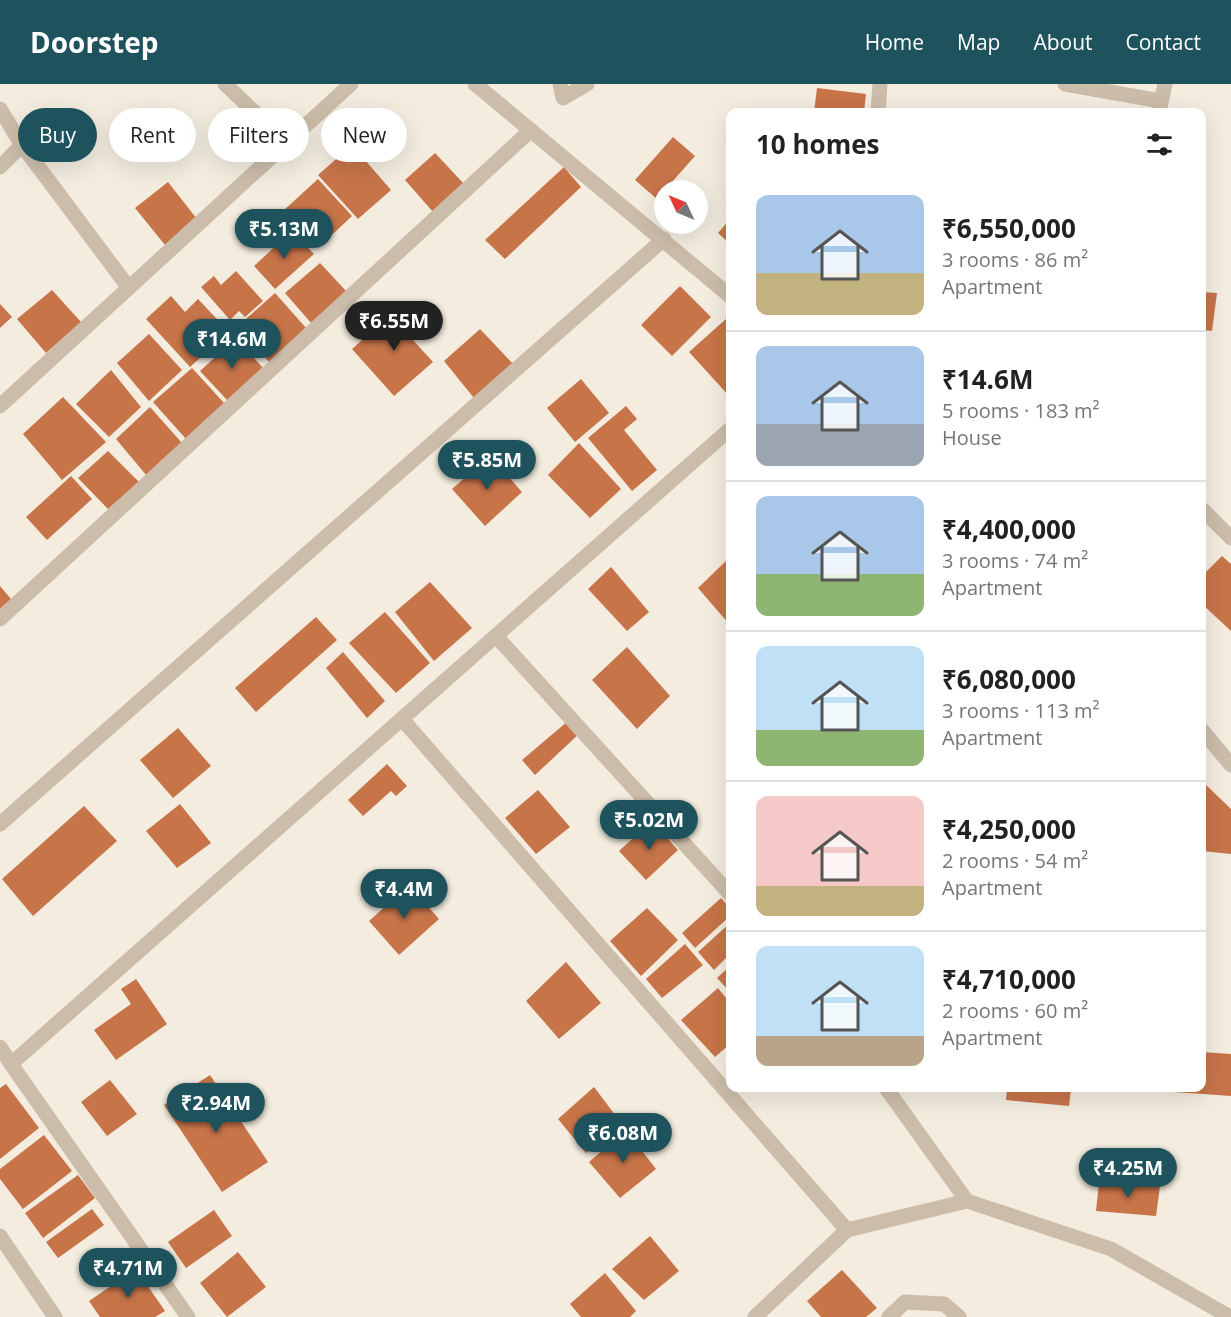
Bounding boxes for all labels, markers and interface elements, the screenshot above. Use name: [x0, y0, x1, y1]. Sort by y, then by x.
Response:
text: Doorstep: [30, 23, 158, 61]
text: Home: [865, 28, 924, 56]
text: Map: [957, 28, 1000, 56]
text: About: [1033, 28, 1093, 56]
text: Contact: [1126, 28, 1201, 56]
chip: Buy: [18, 108, 97, 162]
chip: Rent: [109, 108, 196, 162]
chip: Filters: [208, 108, 309, 162]
chip: New: [321, 108, 407, 162]
text: 10 homes: [756, 126, 880, 162]
icon: filters: [1143, 128, 1176, 161]
north arrow: [654, 180, 708, 234]
map controls: [654, 180, 708, 234]
pin: ₹5.13M: [235, 209, 333, 260]
text: ₹6,550,000: [942, 210, 1076, 246]
text: ₹5.13M: [249, 215, 319, 242]
icon: home: [804, 219, 876, 291]
text: 3 rooms · 86 m²: [942, 246, 1088, 273]
text: Apartment: [942, 273, 1042, 300]
pin: ₹6.55M: [345, 301, 443, 352]
text: ₹6.55M: [359, 307, 429, 334]
pin: ₹14.6M: [183, 319, 281, 370]
text: ₹14.6M: [197, 325, 267, 352]
text: ₹14.6M: [942, 361, 1033, 397]
icon: home: [804, 370, 876, 442]
text: 5 rooms · 183 m²: [942, 397, 1100, 424]
text: House: [942, 424, 1002, 451]
pin: ₹5.85M: [438, 440, 536, 491]
text: ₹5.85M: [452, 446, 522, 473]
text: ₹4,400,000: [942, 511, 1076, 547]
icon: home: [804, 520, 876, 592]
text: 3 rooms · 74 m²: [942, 547, 1088, 574]
text: Apartment: [942, 574, 1042, 601]
text: ₹6,080,000: [942, 661, 1076, 697]
icon: home: [804, 670, 876, 742]
text: 3 rooms · 113 m²: [942, 697, 1100, 724]
text: Apartment: [942, 724, 1042, 751]
pin: ₹5.02M: [600, 800, 698, 851]
text: ₹5.02M: [614, 806, 684, 833]
text: ₹4,250,000: [942, 811, 1076, 847]
icon: home: [804, 820, 876, 892]
text: 2 rooms · 54 m²: [942, 847, 1088, 874]
pin: ₹4.4M: [362, 869, 446, 920]
text: Apartment: [942, 874, 1042, 901]
text: ₹4.4M: [375, 875, 433, 902]
text: ₹4,710,000: [942, 961, 1076, 997]
icon: home: [804, 970, 876, 1042]
text: 2 rooms · 60 m²: [942, 997, 1088, 1024]
text: Apartment: [942, 1024, 1042, 1051]
pin: ₹2.94M: [167, 1083, 265, 1134]
text: ₹2.94M: [181, 1089, 251, 1116]
pin: ₹6.08M: [574, 1113, 672, 1164]
text: ₹6.08M: [588, 1119, 658, 1146]
pin: ₹4.25M: [1079, 1148, 1177, 1199]
text: ₹4.25M: [1093, 1154, 1163, 1181]
pin: ₹4.71M: [79, 1248, 177, 1299]
text: ₹4.71M: [93, 1254, 163, 1281]

